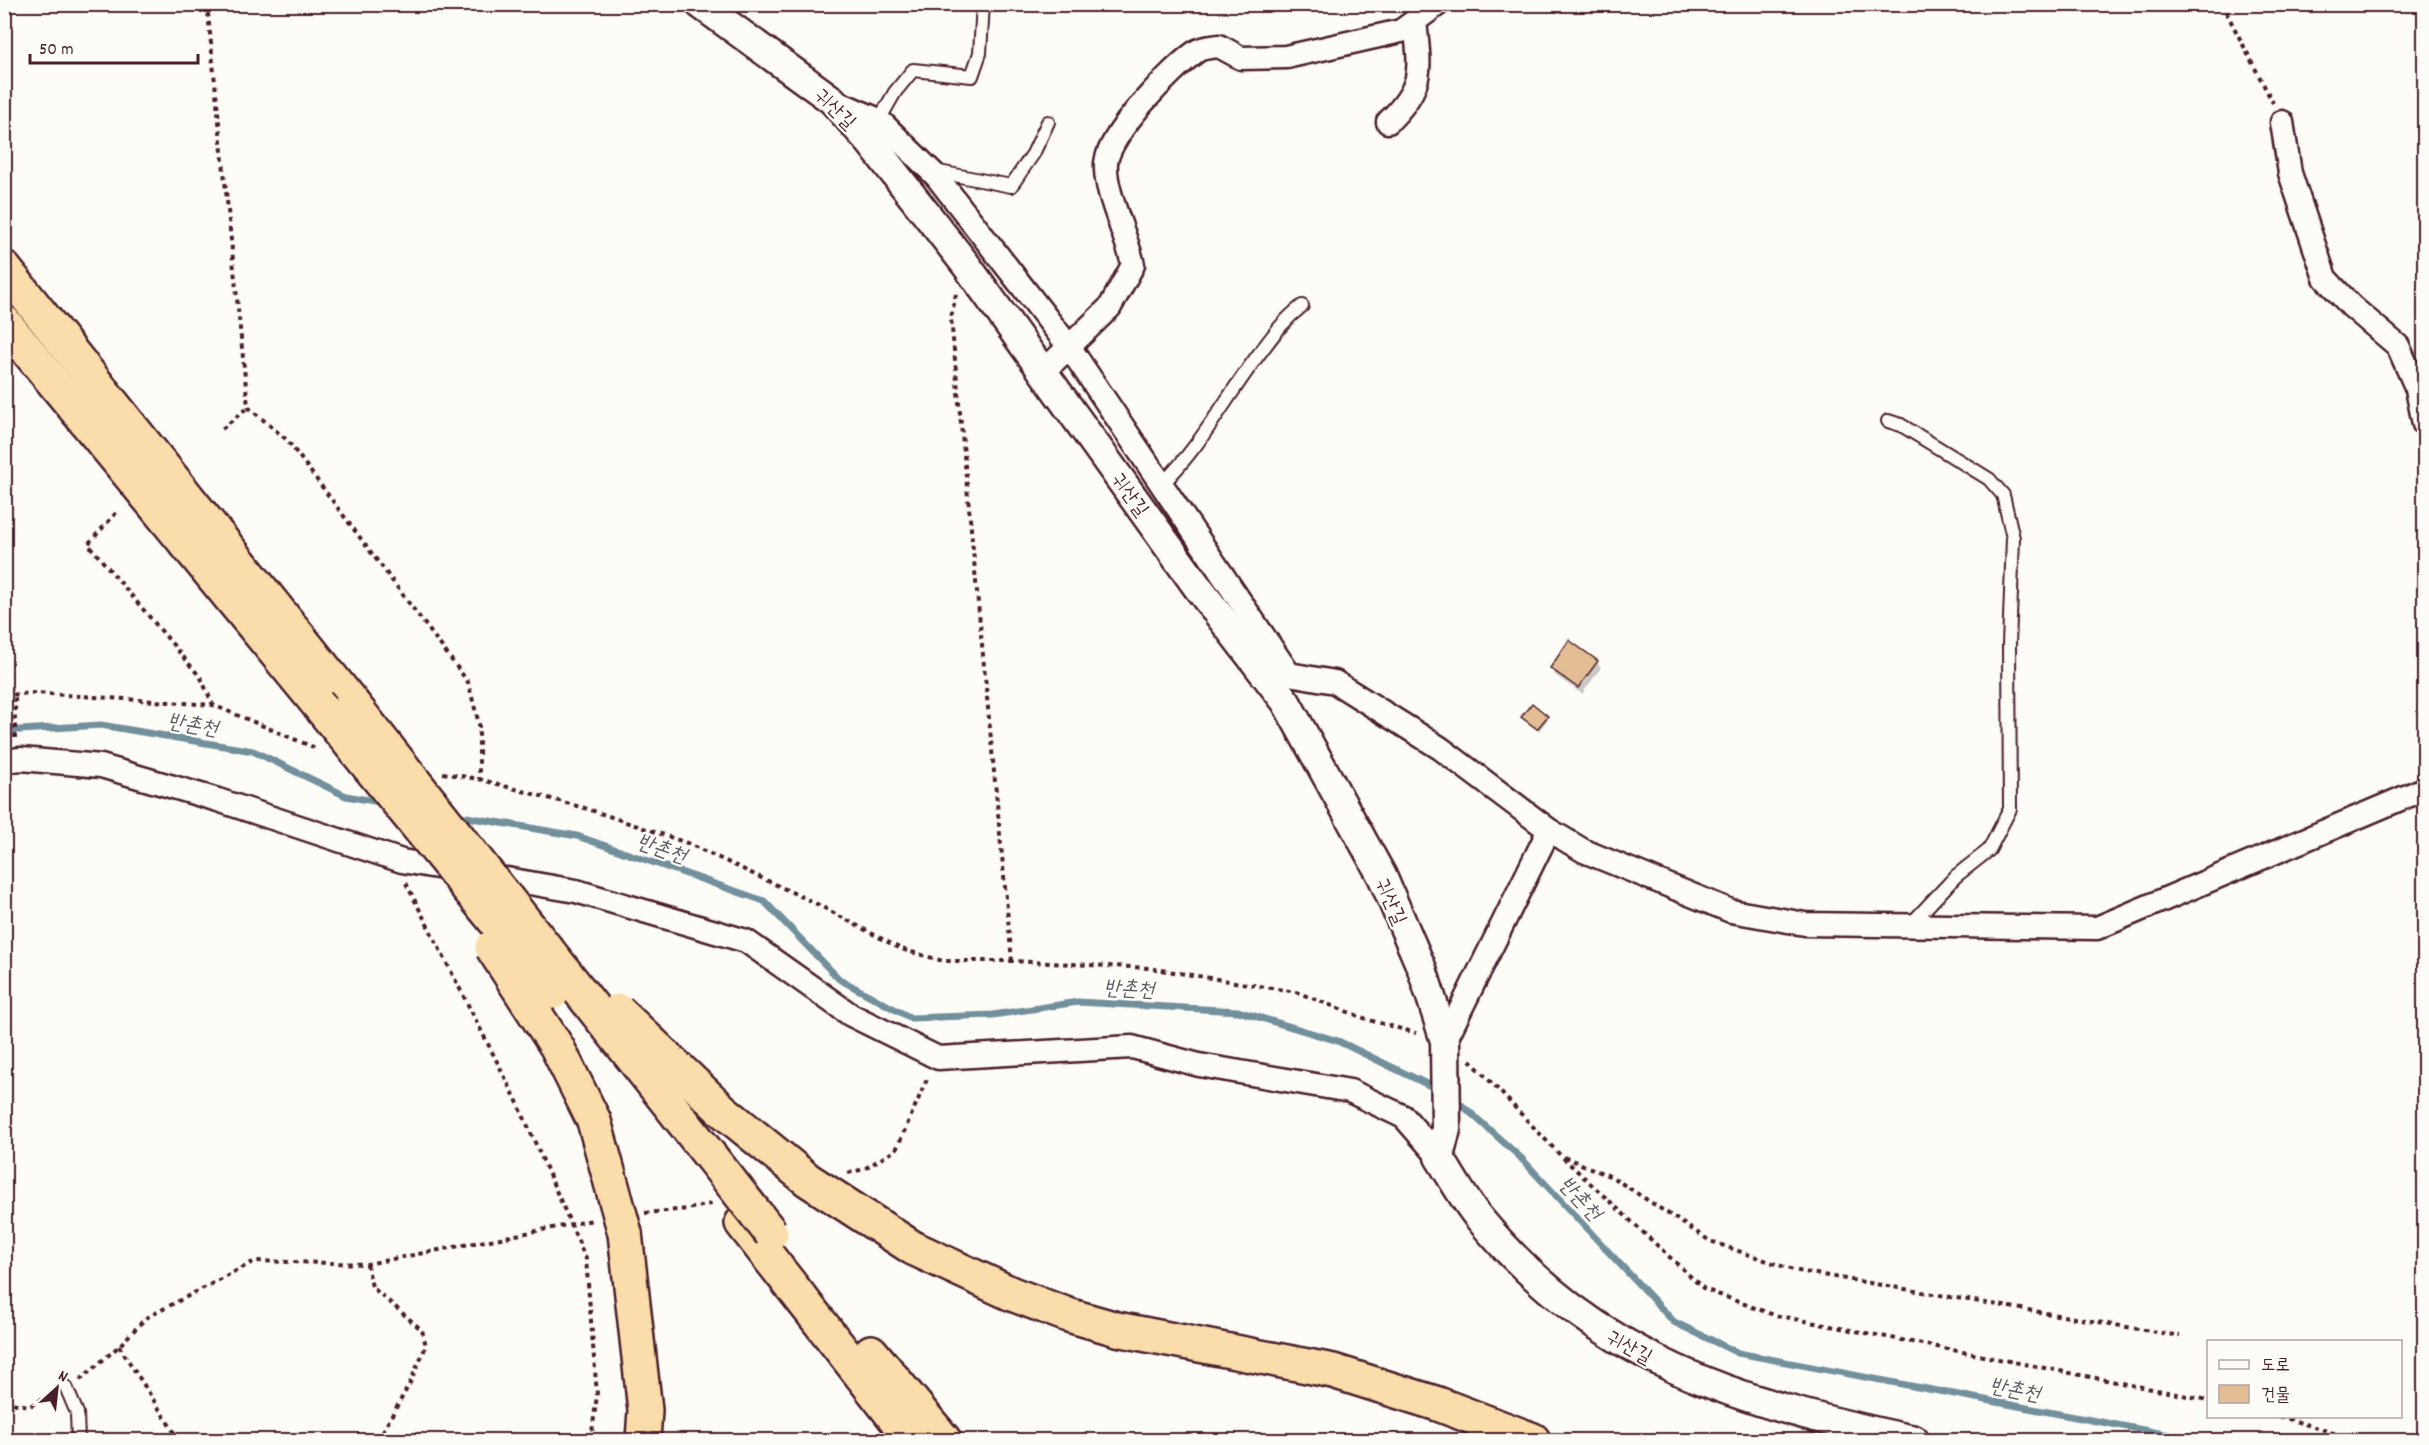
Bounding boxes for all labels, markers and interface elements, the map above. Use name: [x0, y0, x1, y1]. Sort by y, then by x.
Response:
scale bar: [30, 27, 198, 65]
text: 50 m: [39, 38, 74, 63]
street label: 귀산길: [807, 83, 861, 137]
street label: 귀산길: [1103, 468, 1154, 524]
water label: 반촌천: [165, 708, 222, 746]
water label: 반촌천: [632, 828, 692, 874]
street label: 귀산길: [1367, 874, 1412, 930]
water label: 반촌천: [1103, 975, 1157, 1007]
water label: 반촌천: [1551, 1171, 1608, 1230]
street label: 귀산길: [1601, 1325, 1656, 1373]
legend: [2207, 1340, 2402, 1418]
text: 도로: [2261, 1354, 2290, 1379]
north arrow: [27, 1358, 87, 1418]
text: N: [54, 1365, 72, 1389]
water label: 반촌천: [1987, 1372, 2044, 1412]
text: 건물: [2261, 1384, 2290, 1409]

